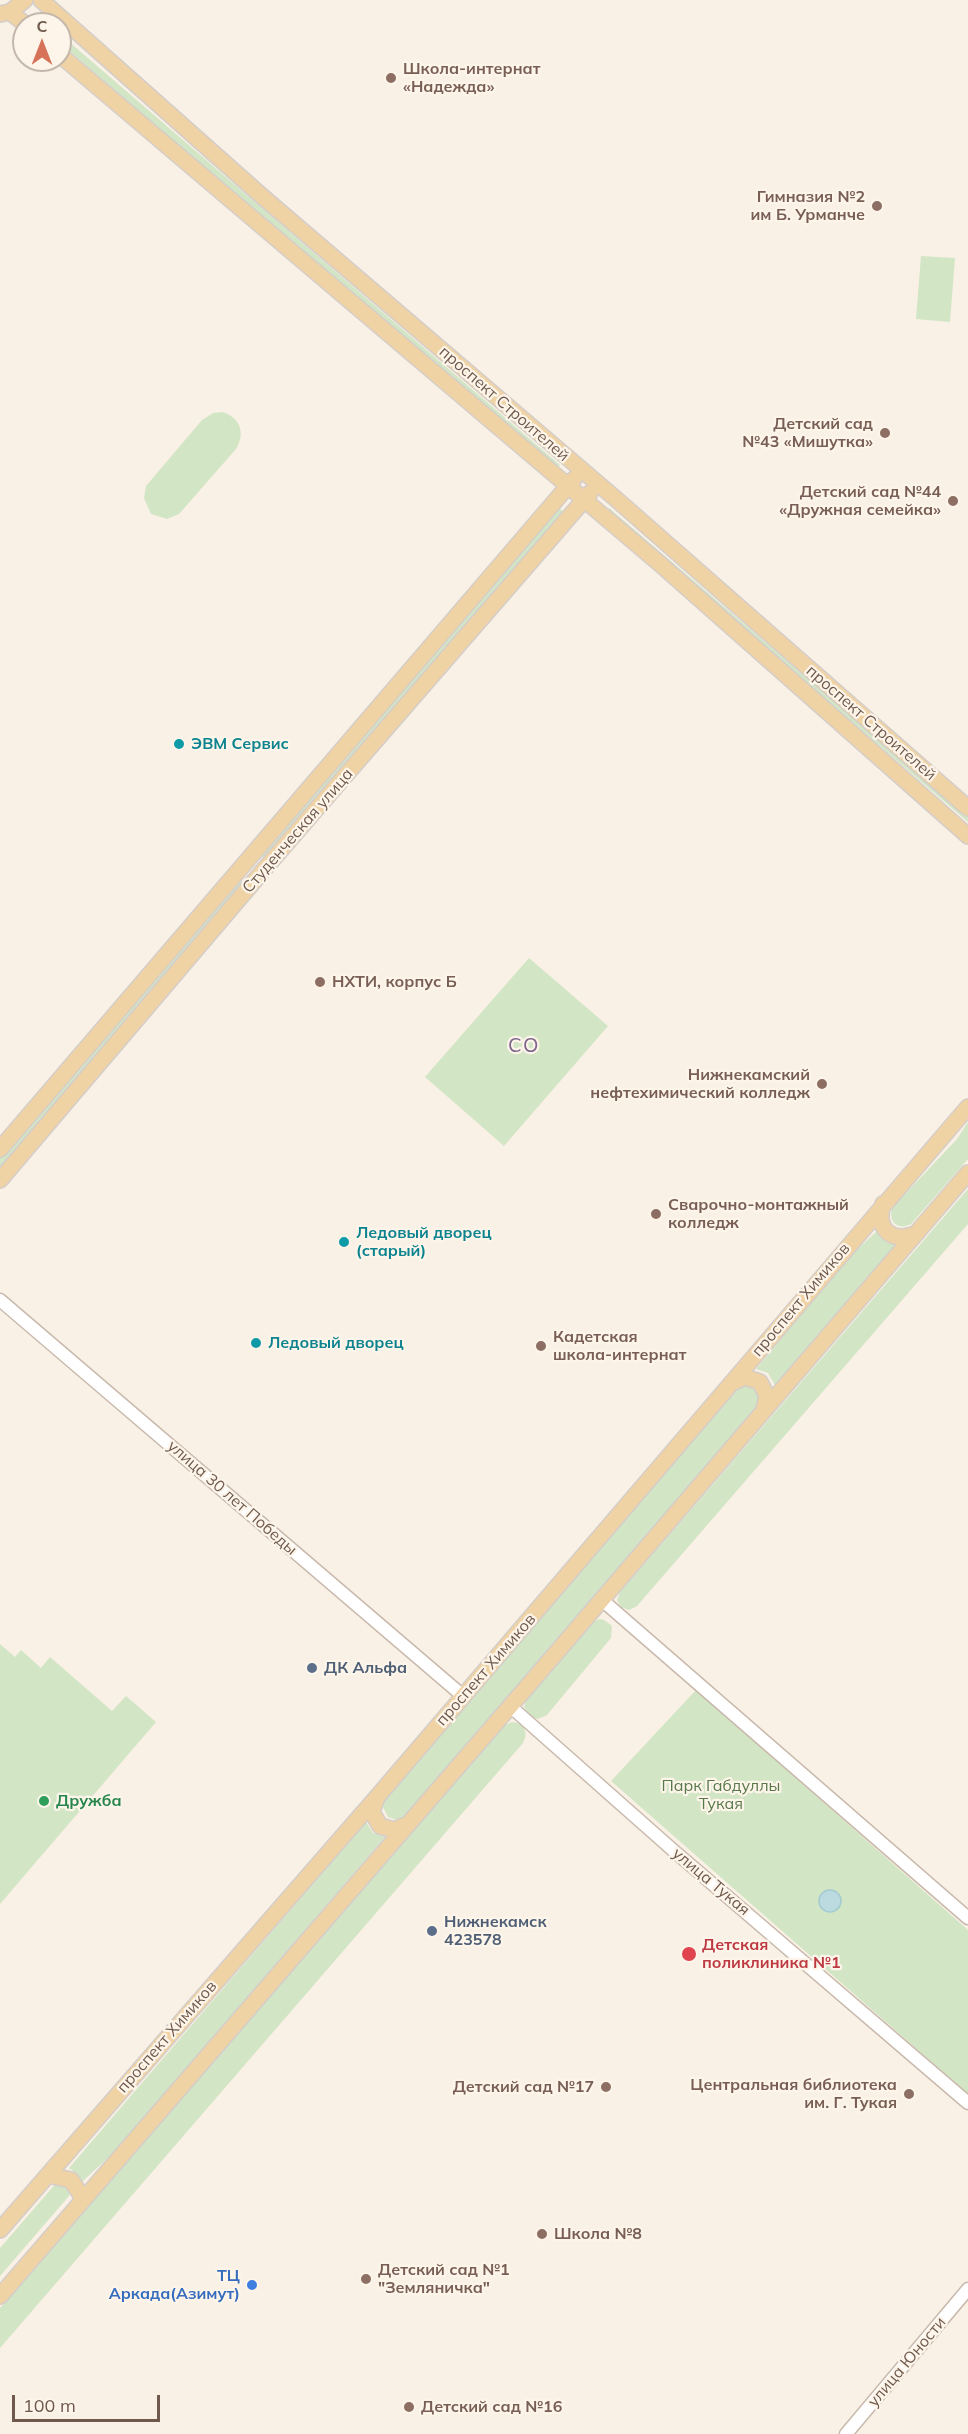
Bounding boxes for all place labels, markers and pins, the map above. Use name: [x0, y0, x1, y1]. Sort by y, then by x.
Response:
place label: Школа-интернат «Надежда»: [403, 59, 540, 97]
marker: Школа-интернат «Надежда»: [384, 71, 398, 85]
place label: Гимназия №2 им Б. Урманче: [750, 187, 865, 225]
marker: Гимназия №2 им Б. Урманче: [870, 199, 884, 213]
place label: Детский сад №43 «Мишутка»: [742, 414, 873, 452]
marker: Детский сад №43 «Мишутка»: [878, 426, 892, 440]
place label: Детский сад №44 «Дружная семейка»: [779, 482, 941, 520]
marker: Детский сад №44 «Дружная семейка»: [946, 494, 960, 508]
place label: ЭВМ Сервис: [191, 734, 289, 754]
marker: ЭВМ Сервис: [172, 737, 186, 751]
place label: НХТИ, корпус Б: [332, 972, 457, 992]
marker: НХТИ, корпус Б: [313, 975, 327, 989]
place label: Нижнекамский нефтехимический колледж: [590, 1065, 810, 1103]
marker: Нижнекамский нефтехимический колледж: [815, 1077, 829, 1091]
place label: Сварочно-монтажный колледж: [668, 1195, 849, 1233]
marker: Сварочно-монтажный колледж: [649, 1207, 663, 1221]
place label: Ледовый дворец (старый): [356, 1223, 492, 1261]
marker: Ледовый дворец (старый): [337, 1235, 351, 1249]
place label: Кадетская школа-интернат: [553, 1327, 686, 1365]
place label: Ледовый дворец: [268, 1333, 404, 1353]
marker: Ледовый дворец: [249, 1336, 263, 1350]
marker: Кадетская школа-интернат: [534, 1339, 548, 1353]
place label: ДК Альфа: [324, 1658, 407, 1678]
marker: ДК Альфа: [305, 1661, 319, 1675]
place label: Дружба: [56, 1791, 122, 1811]
marker: Дружба: [37, 1794, 51, 1808]
place label: Нижнекамск 423578: [444, 1912, 547, 1950]
marker: Нижнекамск 423578: [425, 1924, 439, 1938]
place label: Детская поликлиника №1: [702, 1935, 840, 1973]
marker: Детская поликлиника №1: [680, 1945, 698, 1963]
place label: Центральная библиотека им. Г. Тукая: [690, 2075, 897, 2113]
place label: Детский сад №17: [453, 2077, 594, 2097]
marker: Детский сад №17: [599, 2080, 613, 2094]
marker: Центральная библиотека им. Г. Тукая: [902, 2087, 916, 2101]
place label: Школа №8: [554, 2224, 642, 2244]
marker: Школа №8: [535, 2227, 549, 2241]
place label: Детский сад №1 "Земляничка": [378, 2260, 510, 2298]
place label: ТЦ Аркада(Азимут): [109, 2266, 240, 2304]
marker: Детский сад №1 "Земляничка": [359, 2272, 373, 2286]
marker: ТЦ Аркада(Азимут): [245, 2278, 259, 2292]
place label: Детский сад №16: [421, 2397, 562, 2417]
marker: Детский сад №16: [402, 2400, 416, 2414]

